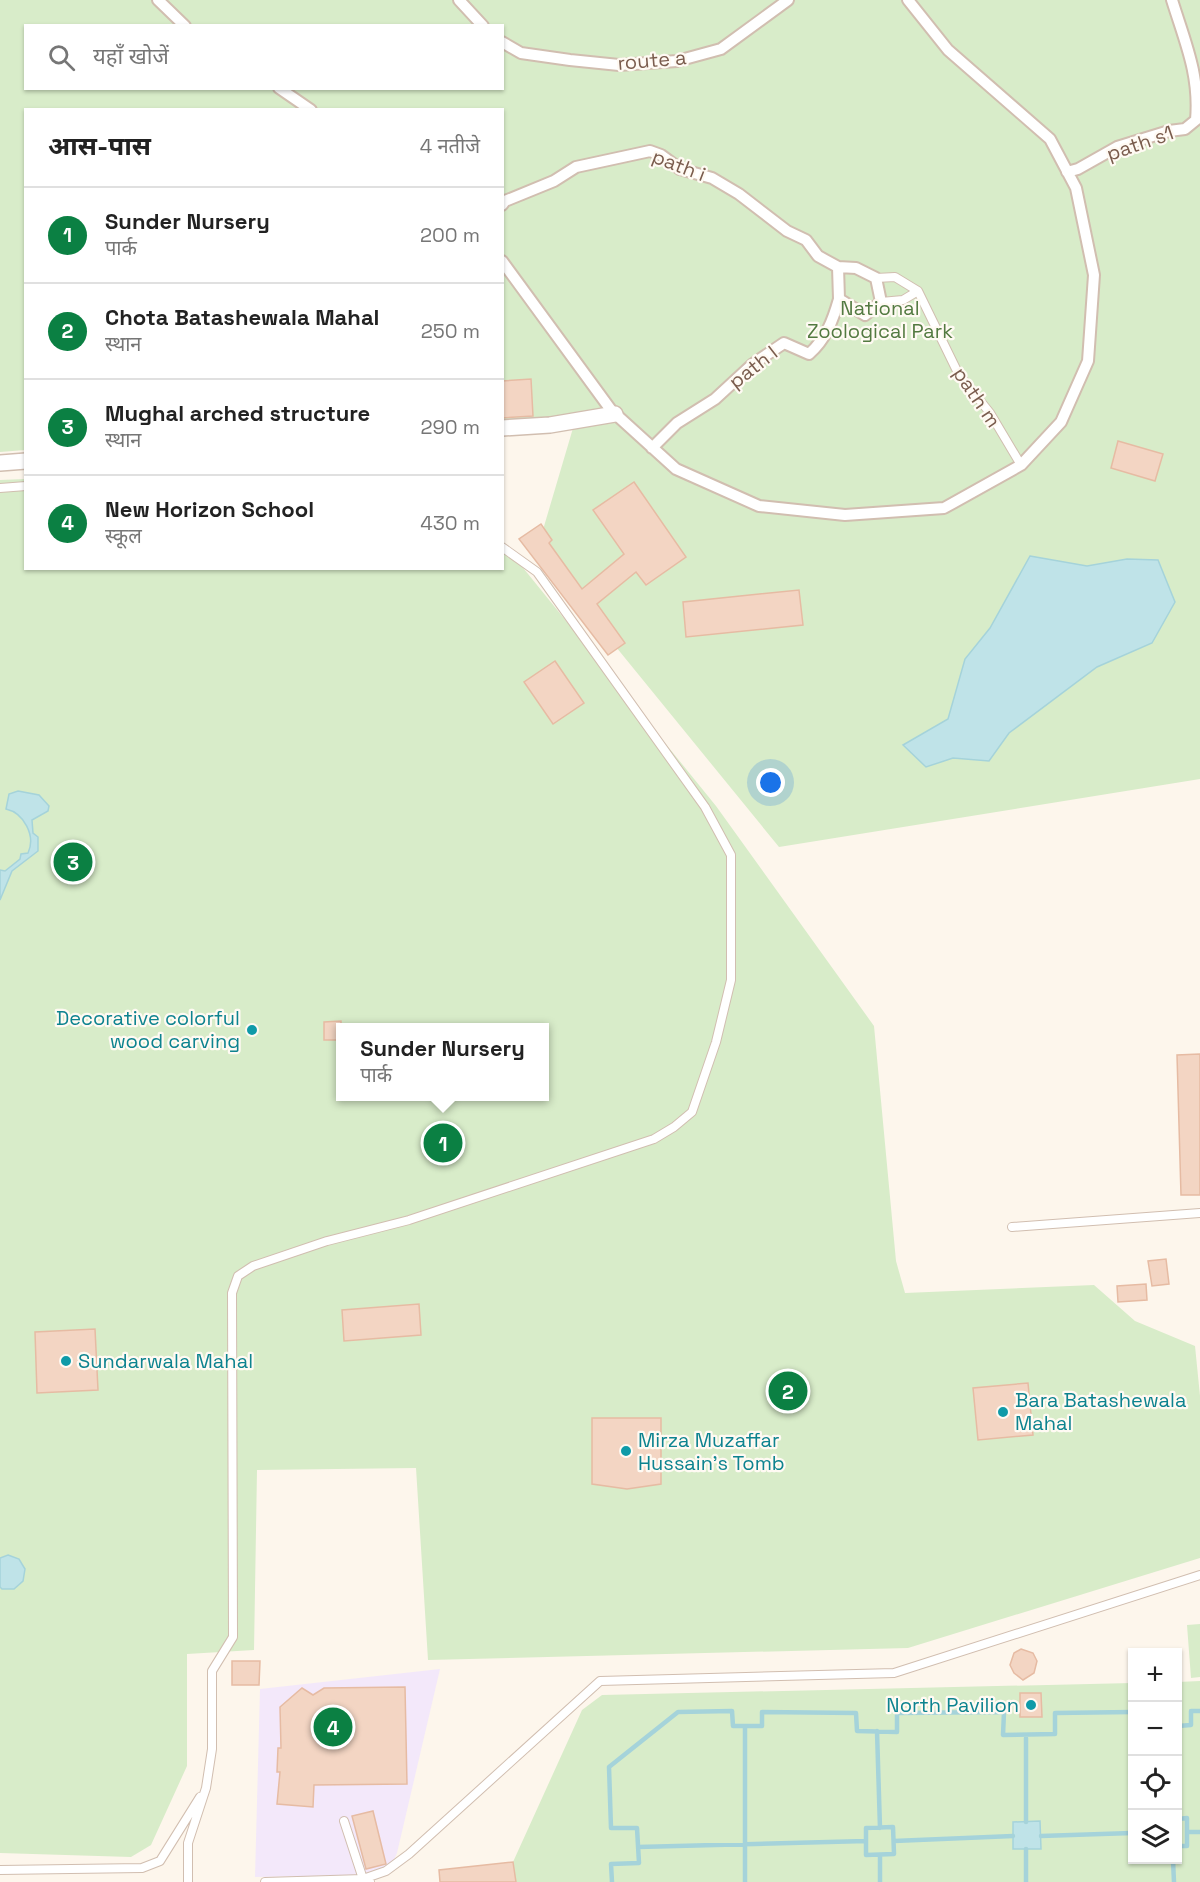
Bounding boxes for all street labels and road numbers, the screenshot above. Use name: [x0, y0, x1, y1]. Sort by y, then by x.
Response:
street label: route a: [616, 44, 688, 76]
street label: path s1: [1103, 119, 1177, 167]
street label: path i: [649, 143, 709, 187]
street label: path l: [723, 340, 783, 394]
street label: path m: [947, 362, 1007, 432]

